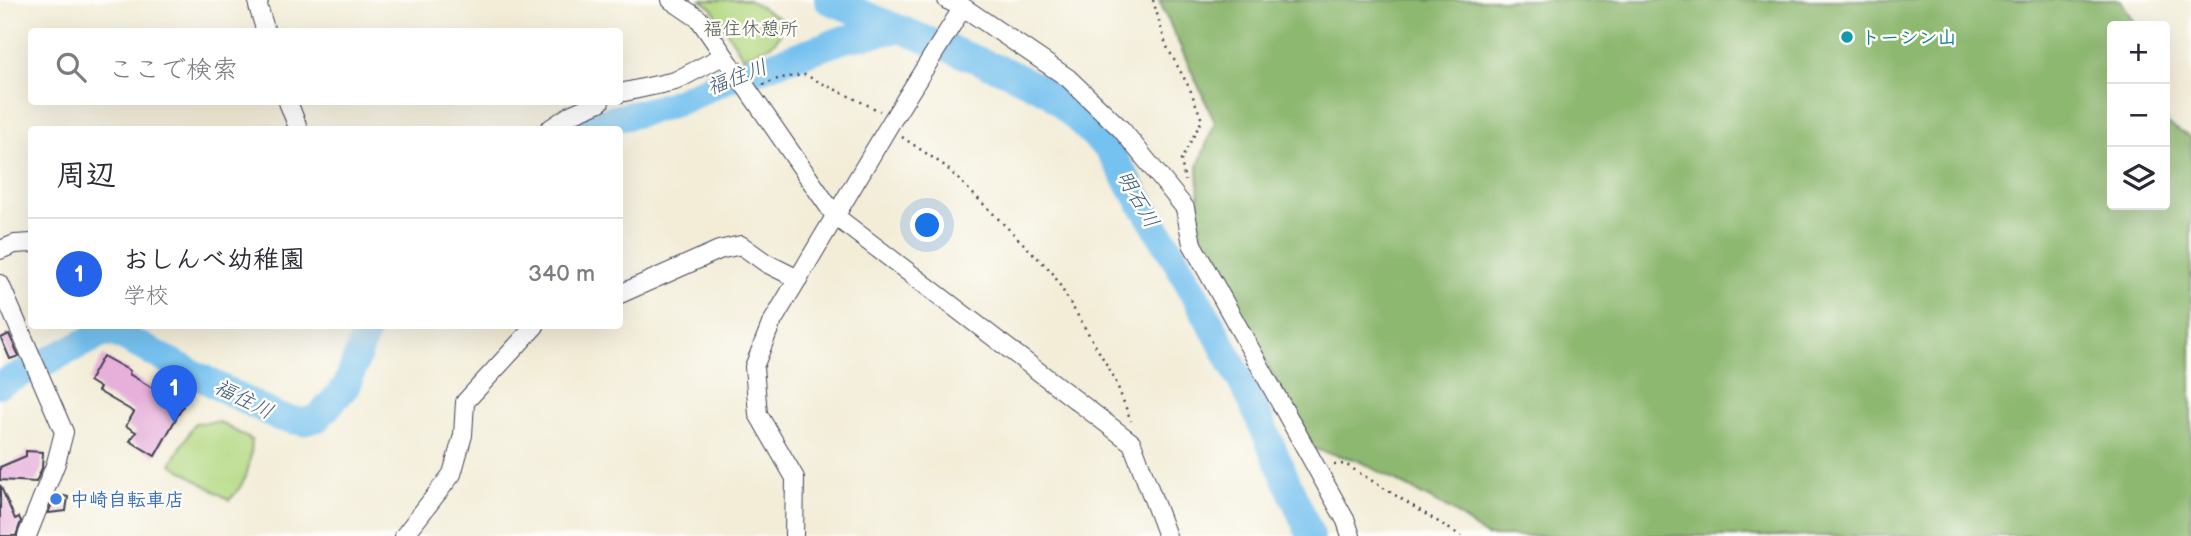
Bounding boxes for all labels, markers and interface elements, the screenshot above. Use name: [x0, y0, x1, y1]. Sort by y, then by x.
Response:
park label: 福住休憩所: [703, 18, 799, 41]
map controls: [2107, 21, 2170, 210]
button: +: [2107, 21, 2170, 84]
place label: トーシン山: [1861, 27, 1956, 50]
search box: [28, 28, 623, 105]
marker: トーシン山: [1839, 29, 1855, 45]
icon: search: [52, 48, 90, 86]
text: ここで検索: [108, 55, 238, 86]
water label: 福住川: [703, 55, 771, 100]
button: −: [2107, 84, 2170, 147]
button: layers: [2107, 147, 2170, 210]
text: 周辺: [56, 158, 116, 194]
water label: 明石川: [1111, 166, 1164, 233]
your location: [910, 208, 944, 242]
text: おしんべ幼稚園: [123, 245, 305, 276]
text: 1: [74, 260, 84, 288]
text: 340 m: [528, 260, 595, 288]
text: 学校: [123, 282, 169, 310]
pin: 1: [151, 365, 197, 423]
water label: 福住川: [210, 374, 278, 425]
place label: 中崎自転車店: [70, 489, 184, 512]
marker: 中崎自転車店: [48, 491, 64, 507]

